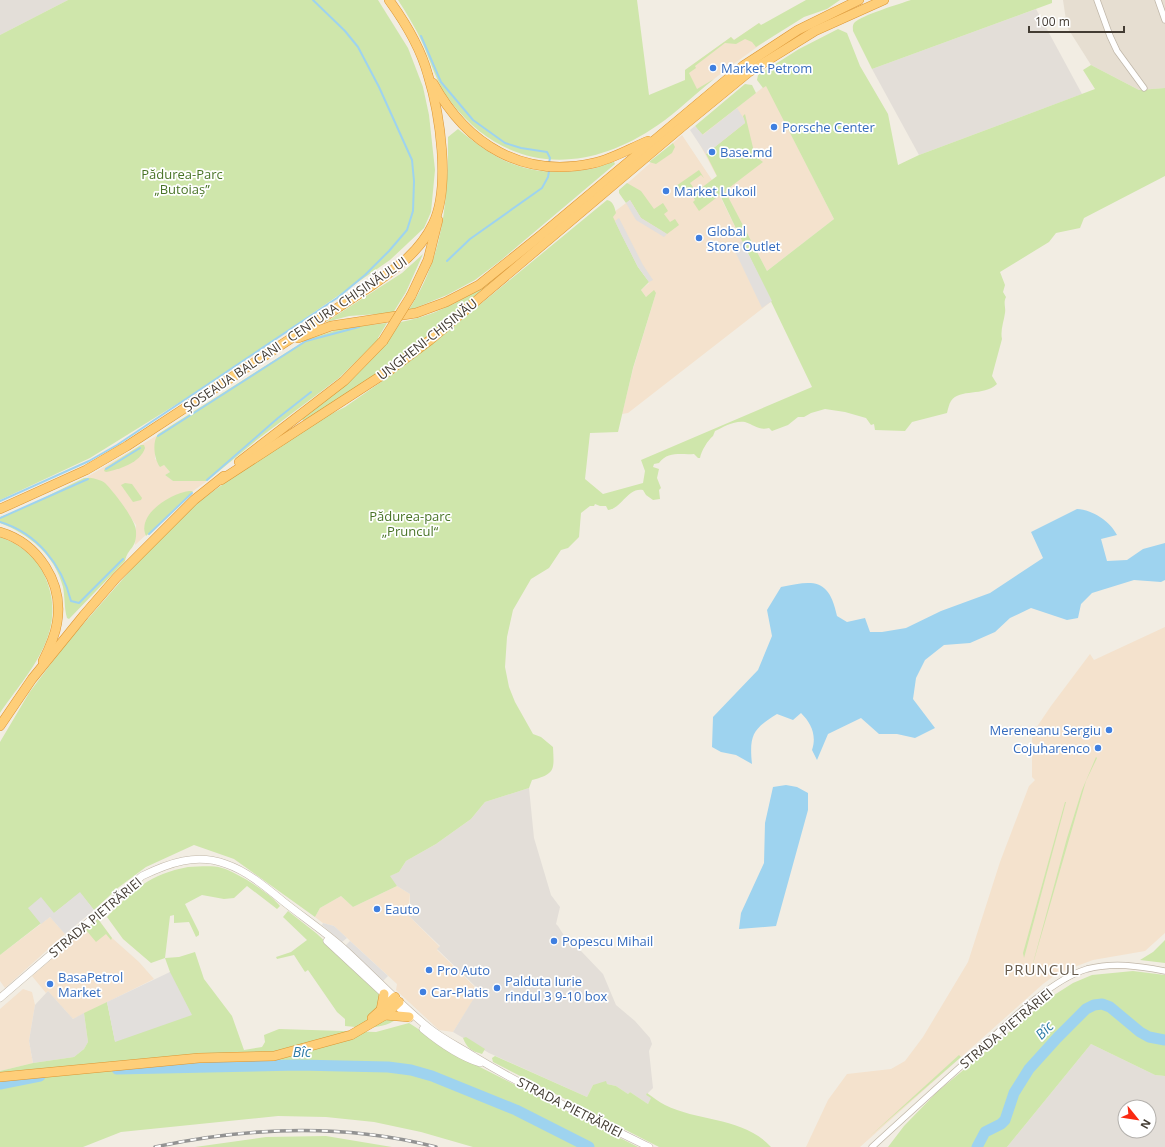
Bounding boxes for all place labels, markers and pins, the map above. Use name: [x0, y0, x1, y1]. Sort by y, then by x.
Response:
place label: Market Petrom: [721, 59, 812, 77]
marker: Market Petrom: [708, 63, 718, 73]
place label: Porsche Center: [782, 118, 875, 136]
marker: Porsche Center: [769, 122, 779, 132]
place label: Base.md: [720, 143, 773, 161]
marker: Base.md: [707, 147, 717, 157]
place label: Market Lukoil: [674, 182, 756, 200]
marker: Market Lukoil: [661, 186, 671, 196]
place label: Global Store Outlet: [707, 222, 781, 255]
marker: Global Store Outlet: [694, 233, 704, 243]
place label: Mereneanu Sergiu: [990, 721, 1101, 739]
marker: Mereneanu Sergiu: [1104, 725, 1114, 735]
place label: Cojuharenco: [1013, 739, 1090, 757]
marker: Cojuharenco: [1093, 743, 1103, 753]
place label: Eauto: [385, 900, 420, 918]
marker: Eauto: [372, 904, 382, 914]
place label: Popescu Mihail: [562, 932, 653, 950]
marker: Popescu Mihail: [549, 936, 559, 946]
place label: Pro Auto: [437, 961, 490, 979]
marker: Pro Auto: [424, 965, 434, 975]
place label: BasaPetrol Market: [58, 968, 123, 1001]
place label: Palduta Iurie rindul 3 9-10 box: [505, 972, 608, 1005]
marker: BasaPetrol Market: [45, 979, 55, 989]
place label: Car-Platis: [431, 983, 488, 1001]
marker: Palduta Iurie rindul 3 9-10 box: [492, 983, 502, 993]
marker: Car-Platis: [418, 987, 428, 997]

